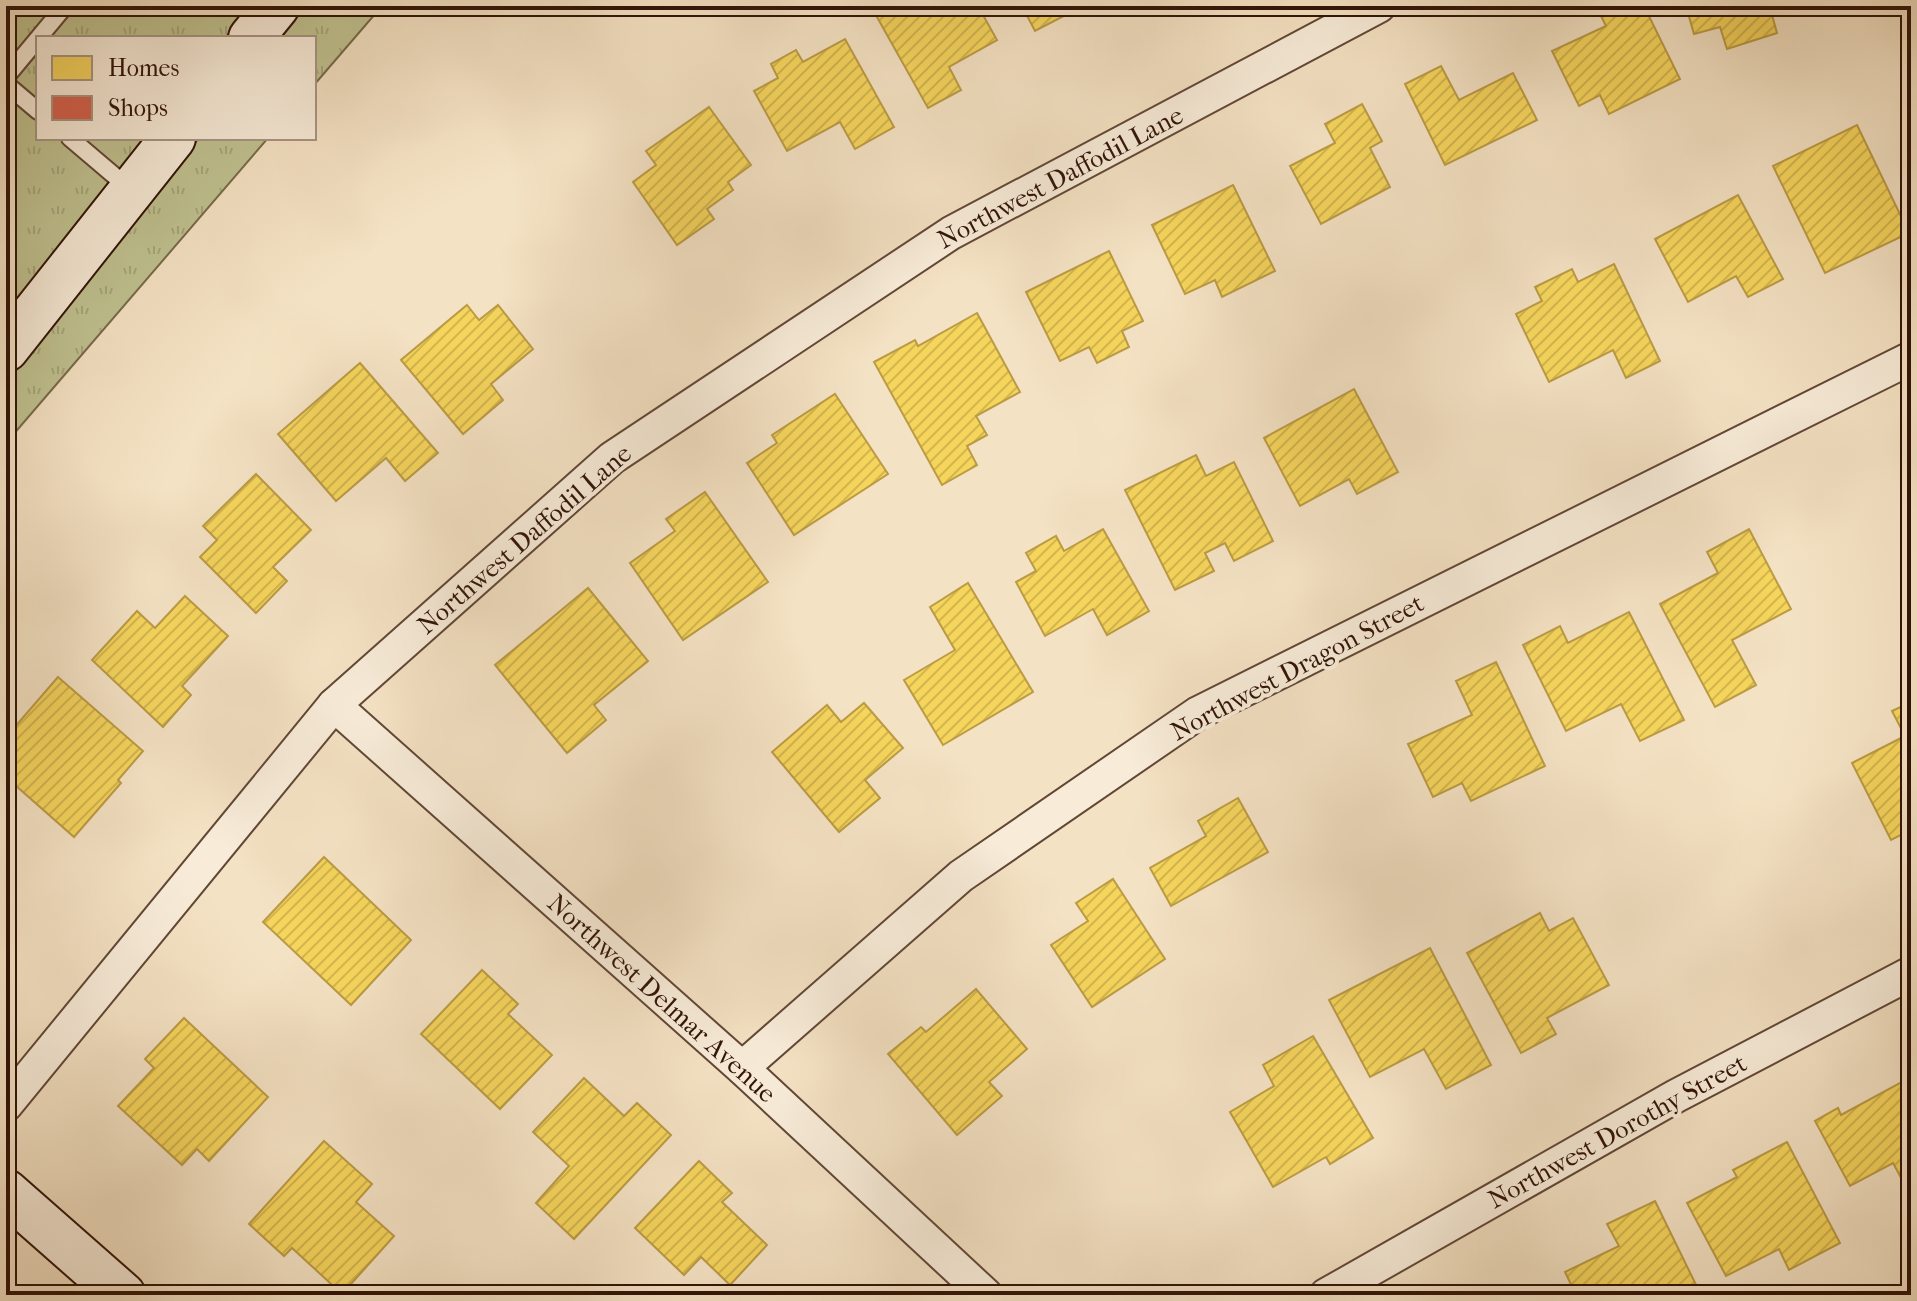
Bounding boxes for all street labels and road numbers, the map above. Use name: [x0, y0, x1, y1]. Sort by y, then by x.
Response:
street label: Northwest Daffodil Lane: [932, 99, 1188, 255]
street label: Northwest Daffodil Lane: [411, 438, 638, 641]
street label: Northwest Dragon Street: [1165, 587, 1430, 747]
street label: Northwest Delmar Avenue: [541, 888, 782, 1109]
street label: Northwest Dorothy Street: [1483, 1047, 1753, 1215]

